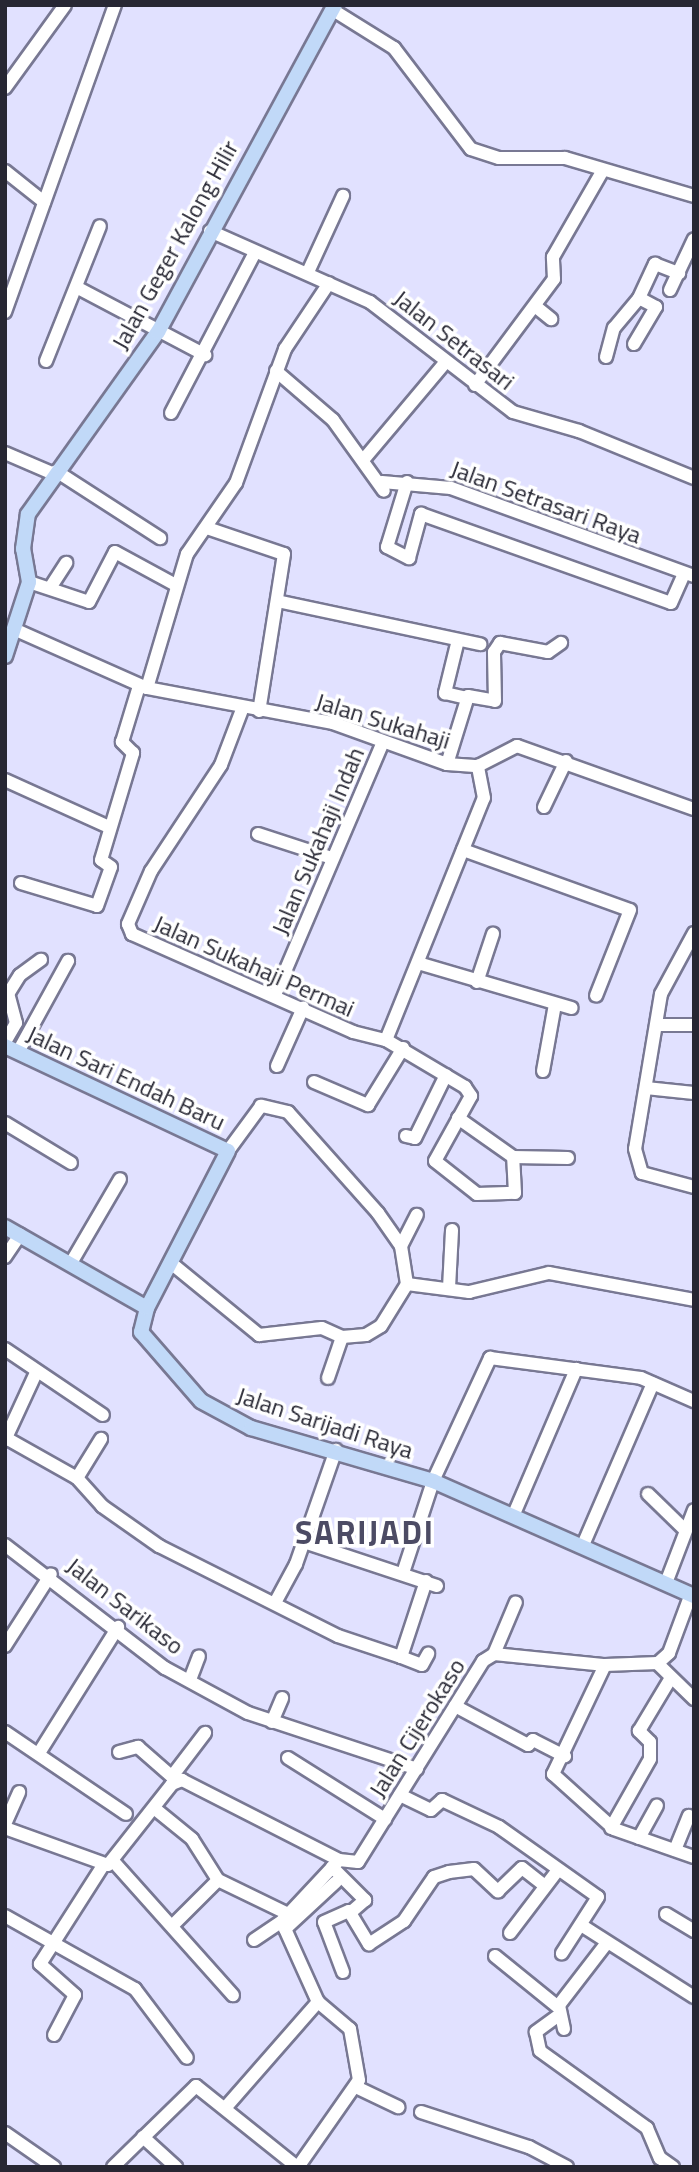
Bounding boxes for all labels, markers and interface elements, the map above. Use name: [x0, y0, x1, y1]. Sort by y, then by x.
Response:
street label: Jalan Geger Kalong Hilir: [106, 135, 244, 355]
street label: Jalan Setrasari: [388, 284, 520, 396]
street label: Jalan Setrasari Raya: [447, 454, 645, 550]
street label: Jalan Sukahaji: [312, 687, 454, 755]
street label: Jalan Sukahaji Indah: [265, 743, 371, 939]
street label: Jalan Sukahaji Permai: [149, 909, 359, 1023]
street label: Jalan Sari Endah Baru: [22, 1019, 230, 1137]
street label: Jalan Sarijadi Raya: [233, 1381, 417, 1465]
district label: SARIJADI: [296, 1513, 434, 1551]
street label: Jalan Sarikaso: [61, 1551, 189, 1661]
street label: Jalan Cijerokaso: [363, 1653, 471, 1803]

